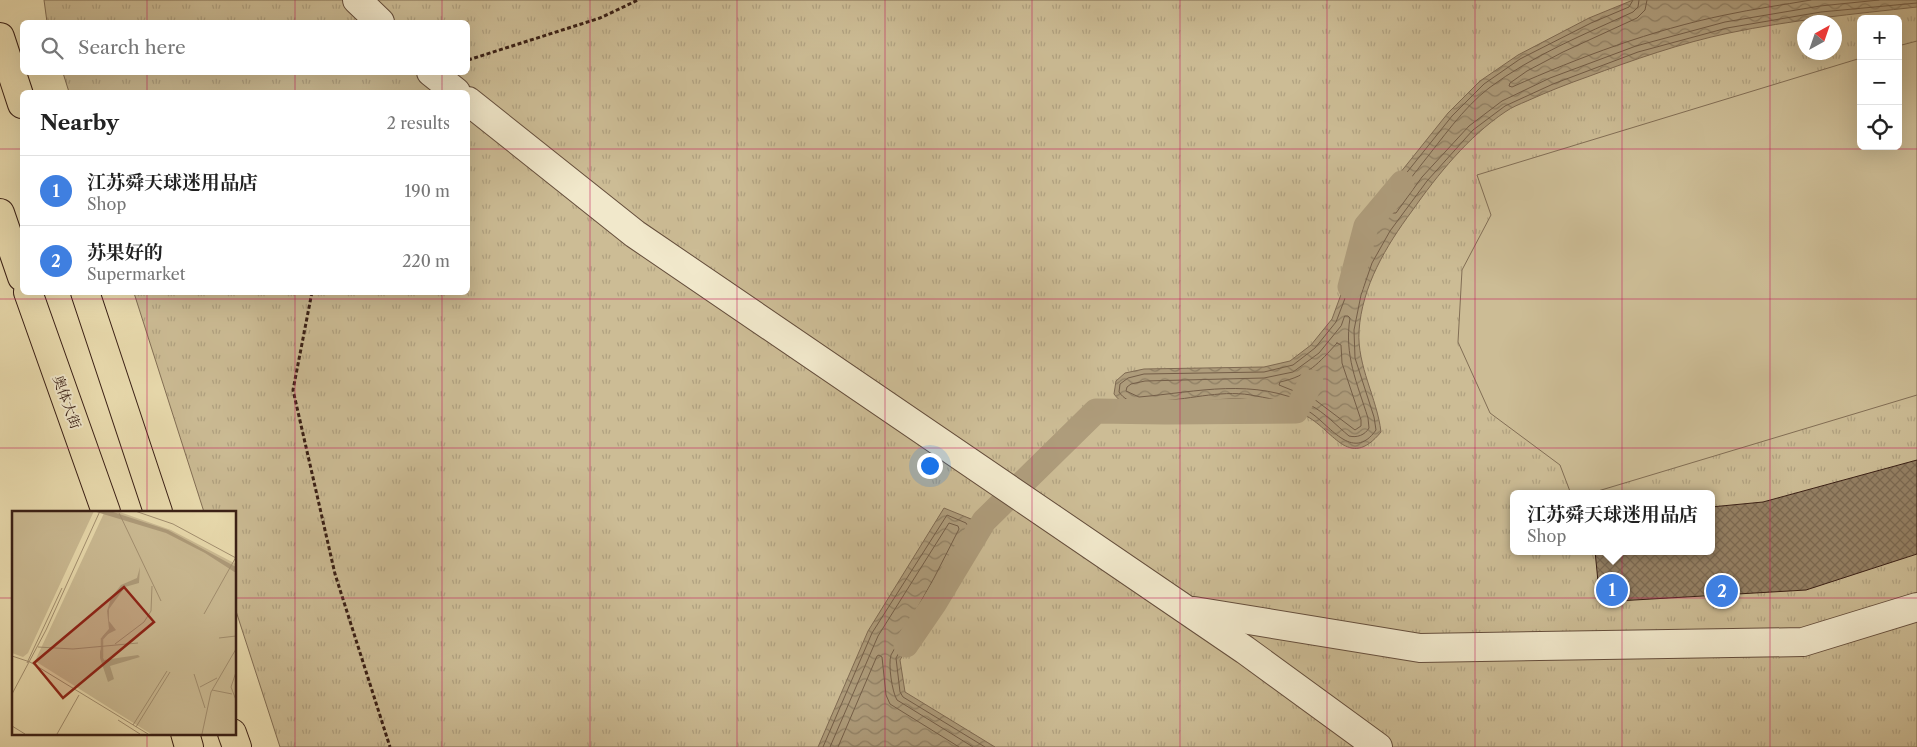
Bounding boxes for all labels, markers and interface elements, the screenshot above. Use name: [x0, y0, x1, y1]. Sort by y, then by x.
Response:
north arrow: [1797, 15, 1842, 60]
map controls: [1857, 15, 1902, 150]
button: +: [1857, 15, 1902, 60]
search box: [20, 20, 470, 75]
icon: search: [38, 34, 66, 62]
text: Search here: [78, 36, 186, 59]
button: −: [1857, 60, 1902, 105]
button: locate: [1857, 105, 1902, 150]
text: Nearby: [40, 110, 119, 135]
text: 2 results: [387, 113, 450, 133]
text: 江苏舜天球迷用品店: [87, 171, 258, 194]
text: 1: [52, 181, 60, 201]
text: 190 m: [405, 181, 450, 201]
text: Shop: [87, 194, 126, 214]
text: 苏果好的: [87, 241, 163, 264]
text: 2: [51, 251, 61, 271]
text: 220 m: [402, 251, 450, 271]
text: Supermarket: [87, 264, 185, 284]
street label: 奥体大街: [49, 373, 85, 431]
your location: [917, 453, 943, 479]
popup: [1510, 490, 1715, 555]
text: 江苏舜天球迷用品店: [1527, 503, 1698, 526]
inset map: [12, 511, 236, 734]
text: Shop: [1527, 526, 1566, 546]
pin: 1: [1596, 571, 1628, 609]
pin: 2: [1706, 572, 1738, 610]

